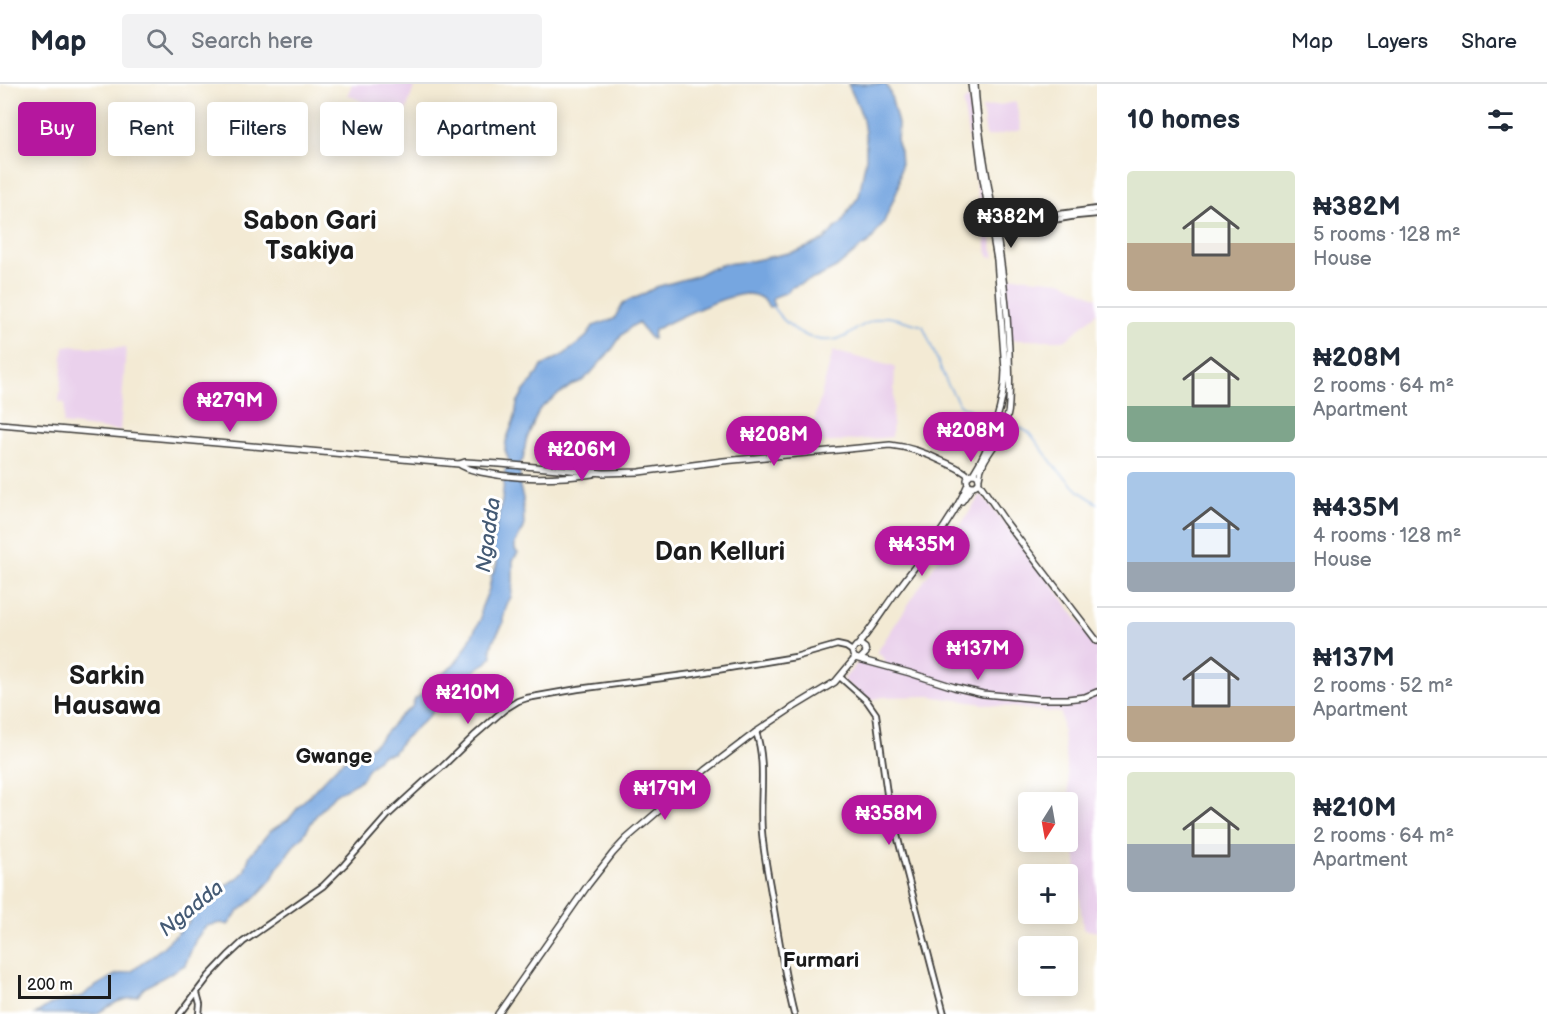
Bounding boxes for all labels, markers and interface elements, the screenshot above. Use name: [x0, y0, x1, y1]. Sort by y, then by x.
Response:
search box: [122, 14, 542, 68]
text: Map: [30, 25, 86, 58]
icon: search: [143, 25, 176, 58]
text: Search here: [191, 28, 313, 55]
text: Map: [1291, 29, 1333, 54]
text: Layers: [1366, 29, 1428, 54]
text: Share: [1461, 29, 1517, 54]
chip: Buy: [18, 102, 96, 156]
chip: Rent: [108, 102, 195, 156]
chip: Filters: [207, 102, 308, 156]
chip: New: [320, 102, 404, 156]
chip: Apartment: [416, 102, 557, 156]
icon: filters: [1484, 104, 1517, 137]
text: 10 homes: [1127, 105, 1240, 136]
text: ₦382M: [1313, 192, 1401, 223]
icon: home: [1175, 195, 1247, 267]
pin: ₦382M: [969, 198, 1053, 249]
text: ₦382M: [977, 205, 1045, 229]
district label: Sabon Gari Tsakiya: [243, 206, 377, 267]
text: 5 rooms · 128 m²: [1313, 223, 1461, 247]
text: House: [1313, 247, 1372, 271]
text: ₦208M: [1313, 343, 1401, 374]
icon: home: [1175, 346, 1247, 418]
text: 2 rooms · 64 m²: [1313, 374, 1454, 398]
pin: ₦279M: [188, 382, 272, 433]
text: ₦279M: [197, 389, 263, 413]
text: Apartment: [1313, 398, 1408, 422]
pin: ₦208M: [929, 412, 1013, 463]
pin: ₦208M: [732, 416, 816, 467]
text: ₦208M: [937, 419, 1005, 443]
text: ₦208M: [740, 423, 808, 447]
pin: ₦206M: [540, 431, 624, 482]
text: ₦206M: [548, 438, 616, 462]
text: ₦435M: [1313, 493, 1400, 524]
water label: Ngadda: [471, 496, 506, 574]
icon: home: [1175, 496, 1247, 568]
text: 4 rooms · 128 m²: [1313, 524, 1461, 548]
pin: ₦435M: [880, 526, 964, 577]
text: ₦435M: [889, 533, 955, 557]
district label: Dan Kelluri: [655, 537, 785, 568]
text: House: [1313, 548, 1372, 572]
pin: ₦137M: [936, 630, 1020, 681]
text: ₦137M: [947, 637, 1009, 661]
text: ₦137M: [1313, 643, 1395, 674]
icon: home: [1175, 646, 1247, 718]
district label: Sarkin Hausawa: [53, 661, 161, 722]
pin: ₦210M: [426, 674, 510, 725]
text: 2 rooms · 52 m²: [1313, 674, 1453, 698]
text: ₦210M: [436, 681, 500, 705]
text: Apartment: [1313, 698, 1408, 722]
district label: Gwange: [296, 744, 372, 769]
pin: ₦179M: [623, 770, 707, 821]
text: ₦179M: [634, 777, 696, 801]
north arrow: [1018, 792, 1078, 852]
map controls: [1018, 792, 1078, 996]
text: ₦210M: [1313, 793, 1396, 824]
pin: ₦358M: [847, 795, 931, 846]
icon: home: [1175, 796, 1247, 868]
text: ₦358M: [856, 802, 922, 826]
text: 2 rooms · 64 m²: [1313, 824, 1454, 848]
text: Apartment: [1313, 848, 1408, 872]
button: +: [1018, 864, 1078, 924]
water label: Ngadda: [154, 875, 229, 942]
button: −: [1018, 936, 1078, 996]
district label: Furmari: [783, 948, 859, 973]
scale bar: [18, 972, 111, 1000]
text: 200 m: [27, 976, 73, 995]

